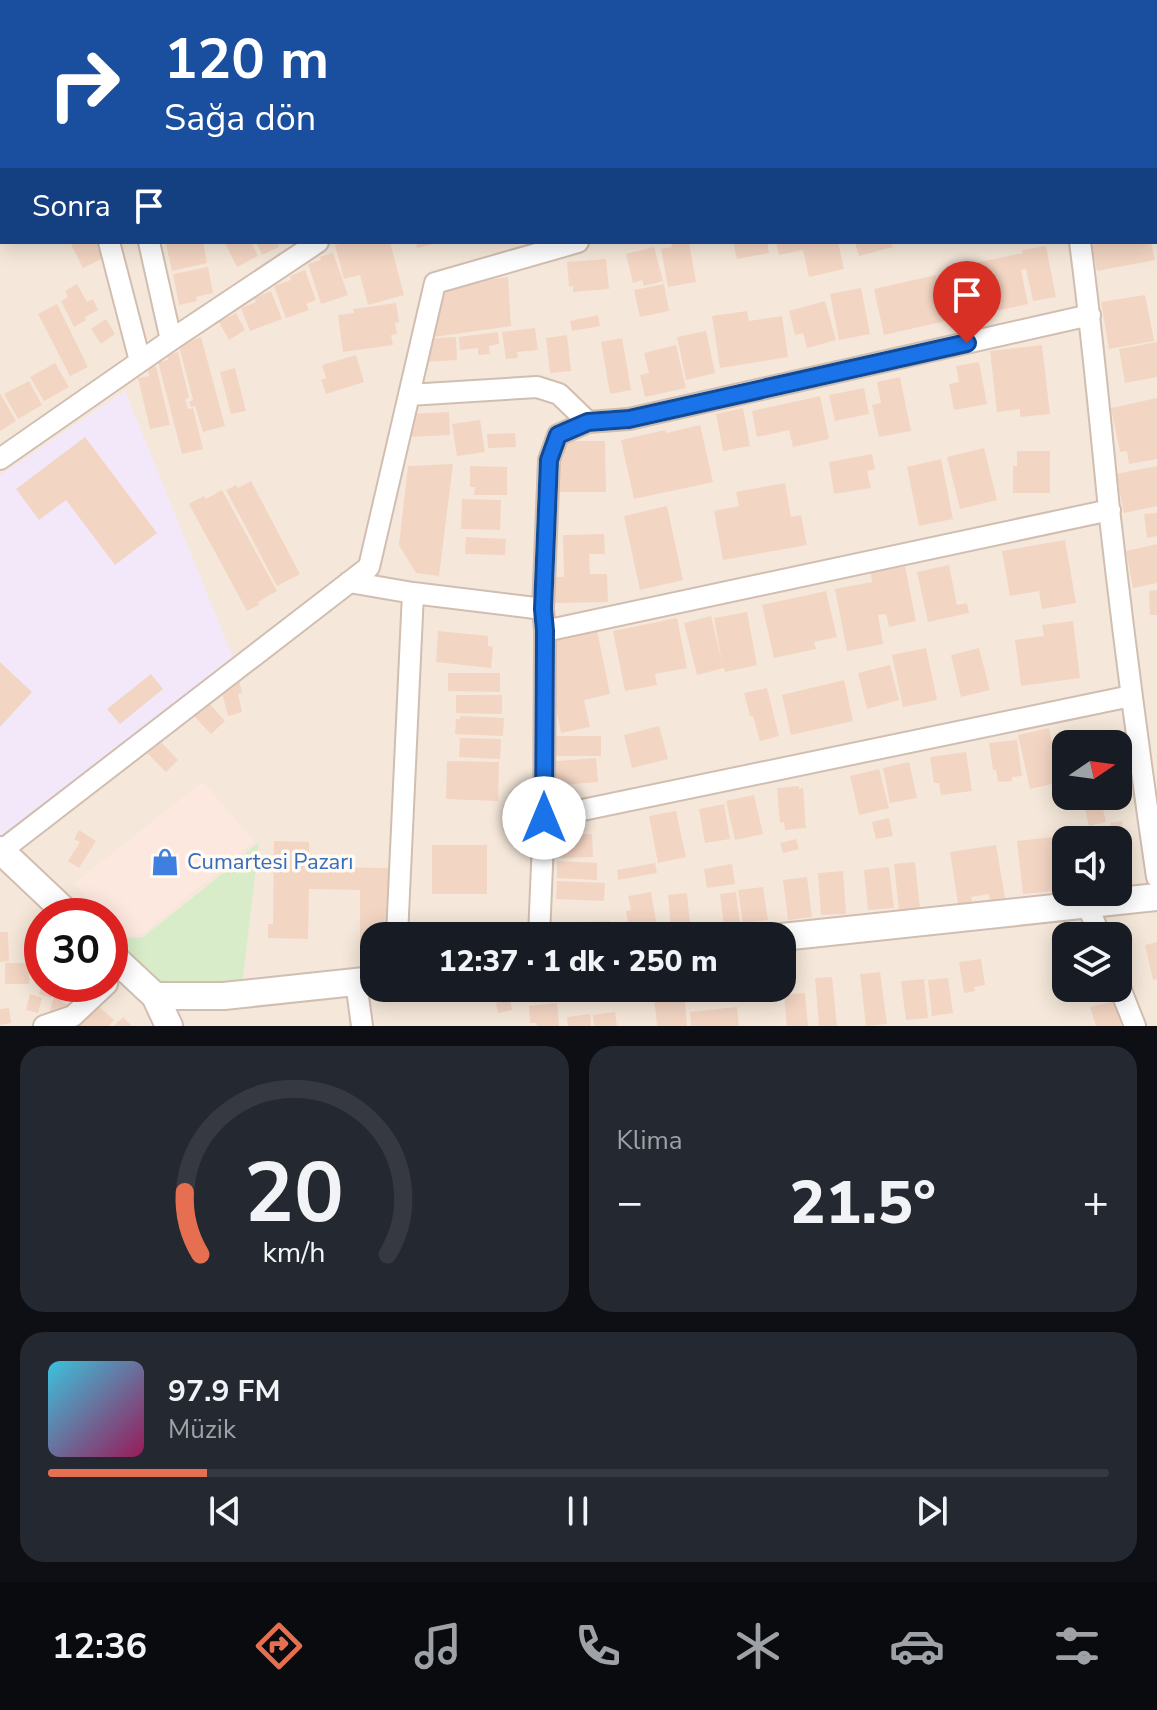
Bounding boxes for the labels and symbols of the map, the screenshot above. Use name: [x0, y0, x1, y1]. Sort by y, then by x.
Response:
pin: [933, 261, 1001, 343]
north arrow: [1052, 730, 1132, 810]
position arrow: [502, 776, 586, 860]
shop icon: Cumartesi Pazarı: [150, 847, 180, 877]
place label: Cumartesi Pazarı: [187, 847, 353, 877]
speed limit sign: 30: [24, 898, 128, 1002]

